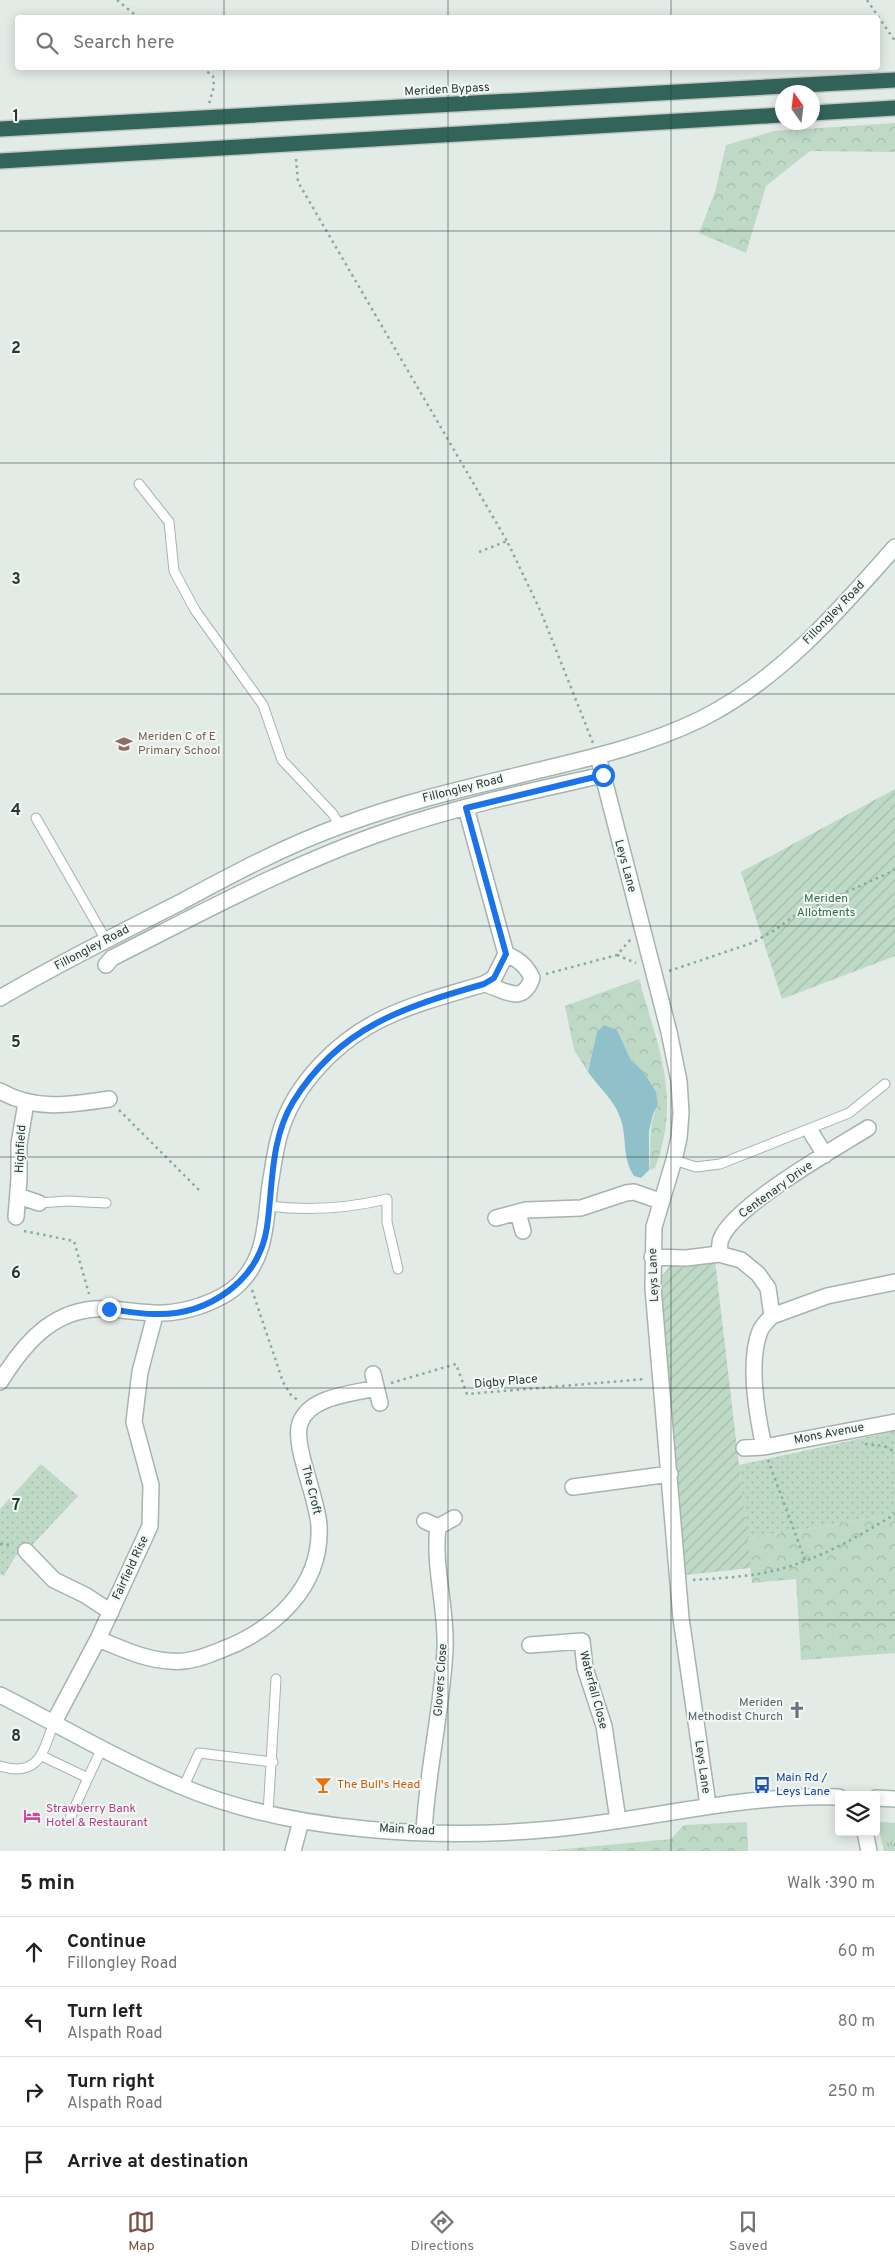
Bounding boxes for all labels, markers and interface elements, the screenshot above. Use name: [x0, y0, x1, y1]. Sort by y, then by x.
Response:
search box: [15, 15, 880, 70]
icon: search: [33, 29, 61, 57]
text: Search here: [73, 31, 175, 55]
street label: Meriden Bypass: [404, 80, 490, 100]
north arrow: [775, 85, 820, 130]
text: 1: [13, 107, 19, 127]
text: 2: [11, 339, 21, 359]
text: 3: [11, 570, 21, 590]
street label: Fillongley Road: [800, 578, 868, 648]
place label: Meriden C of E Primary School: [138, 729, 221, 759]
school or university icon: Meriden C of E Primary School: [114, 734, 134, 754]
route start: [592, 764, 615, 787]
street label: Fillongley Road: [421, 771, 505, 807]
text: 4: [11, 801, 21, 821]
street label: Leys Lane: [610, 838, 640, 894]
park label: Meriden Allotments: [797, 891, 855, 921]
street label: Fillongley Road: [52, 922, 132, 974]
text: 5: [11, 1033, 21, 1053]
street label: Highfield: [12, 1124, 30, 1174]
street label: Centenary Drive: [736, 1158, 816, 1222]
street label: Leys Lane: [645, 1248, 663, 1302]
text: 6: [11, 1264, 21, 1284]
route end: [98, 1298, 121, 1321]
street label: Digby Place: [474, 1371, 538, 1393]
street label: Mons Avenue: [793, 1419, 865, 1449]
street label: The Croft: [297, 1464, 325, 1516]
text: 7: [12, 1496, 20, 1516]
street label: Fairfield Rise: [109, 1533, 153, 1603]
street label: Glovers Close: [430, 1643, 452, 1717]
street label: Waterfall Close: [575, 1649, 611, 1731]
place label: Meriden Methodist Church: [688, 1695, 783, 1725]
church icon: Meriden Methodist Church: [787, 1700, 807, 1720]
text: 8: [11, 1727, 21, 1747]
street label: Leys Lane: [690, 1739, 714, 1795]
place label: Main Rd / Leys Lane: [776, 1770, 830, 1800]
bar icon: The Bull's Head: [313, 1775, 333, 1795]
bus stop icon: Main Rd / Leys Lane: [752, 1775, 772, 1795]
place label: The Bull's Head: [337, 1777, 420, 1793]
map controls: [835, 1791, 880, 1836]
button: layers: [835, 1791, 880, 1836]
place label: Strawberry Bank Hotel & Restaurant: [46, 1801, 148, 1831]
hotel icon: Strawberry Bank Hotel & Restaurant: [22, 1806, 42, 1826]
street label: Main Road: [379, 1821, 435, 1839]
text: 5 min: [20, 1870, 75, 1897]
text: Walk · 390 m: [787, 1874, 875, 1894]
text: Continue: [67, 1930, 146, 1954]
icon: ahead: [20, 1938, 48, 1966]
text: 60 m: [838, 1942, 875, 1962]
text: Fillongley Road: [67, 1954, 177, 1974]
text: Turn left: [67, 2000, 143, 2024]
icon: left: [20, 2008, 48, 2036]
text: 80 m: [838, 2012, 875, 2032]
text: Alspath Road: [67, 2024, 163, 2044]
text: Turn right: [67, 2070, 155, 2094]
icon: right: [20, 2078, 48, 2106]
text: 250 m: [828, 2082, 875, 2102]
text: Alspath Road: [67, 2094, 163, 2114]
icon: arrive: [20, 2148, 48, 2176]
text: Arrive at destination: [67, 2150, 248, 2174]
tab: Map: [127, 2208, 155, 2255]
tab: Directions: [410, 2208, 474, 2255]
tab: Saved: [729, 2208, 768, 2255]

